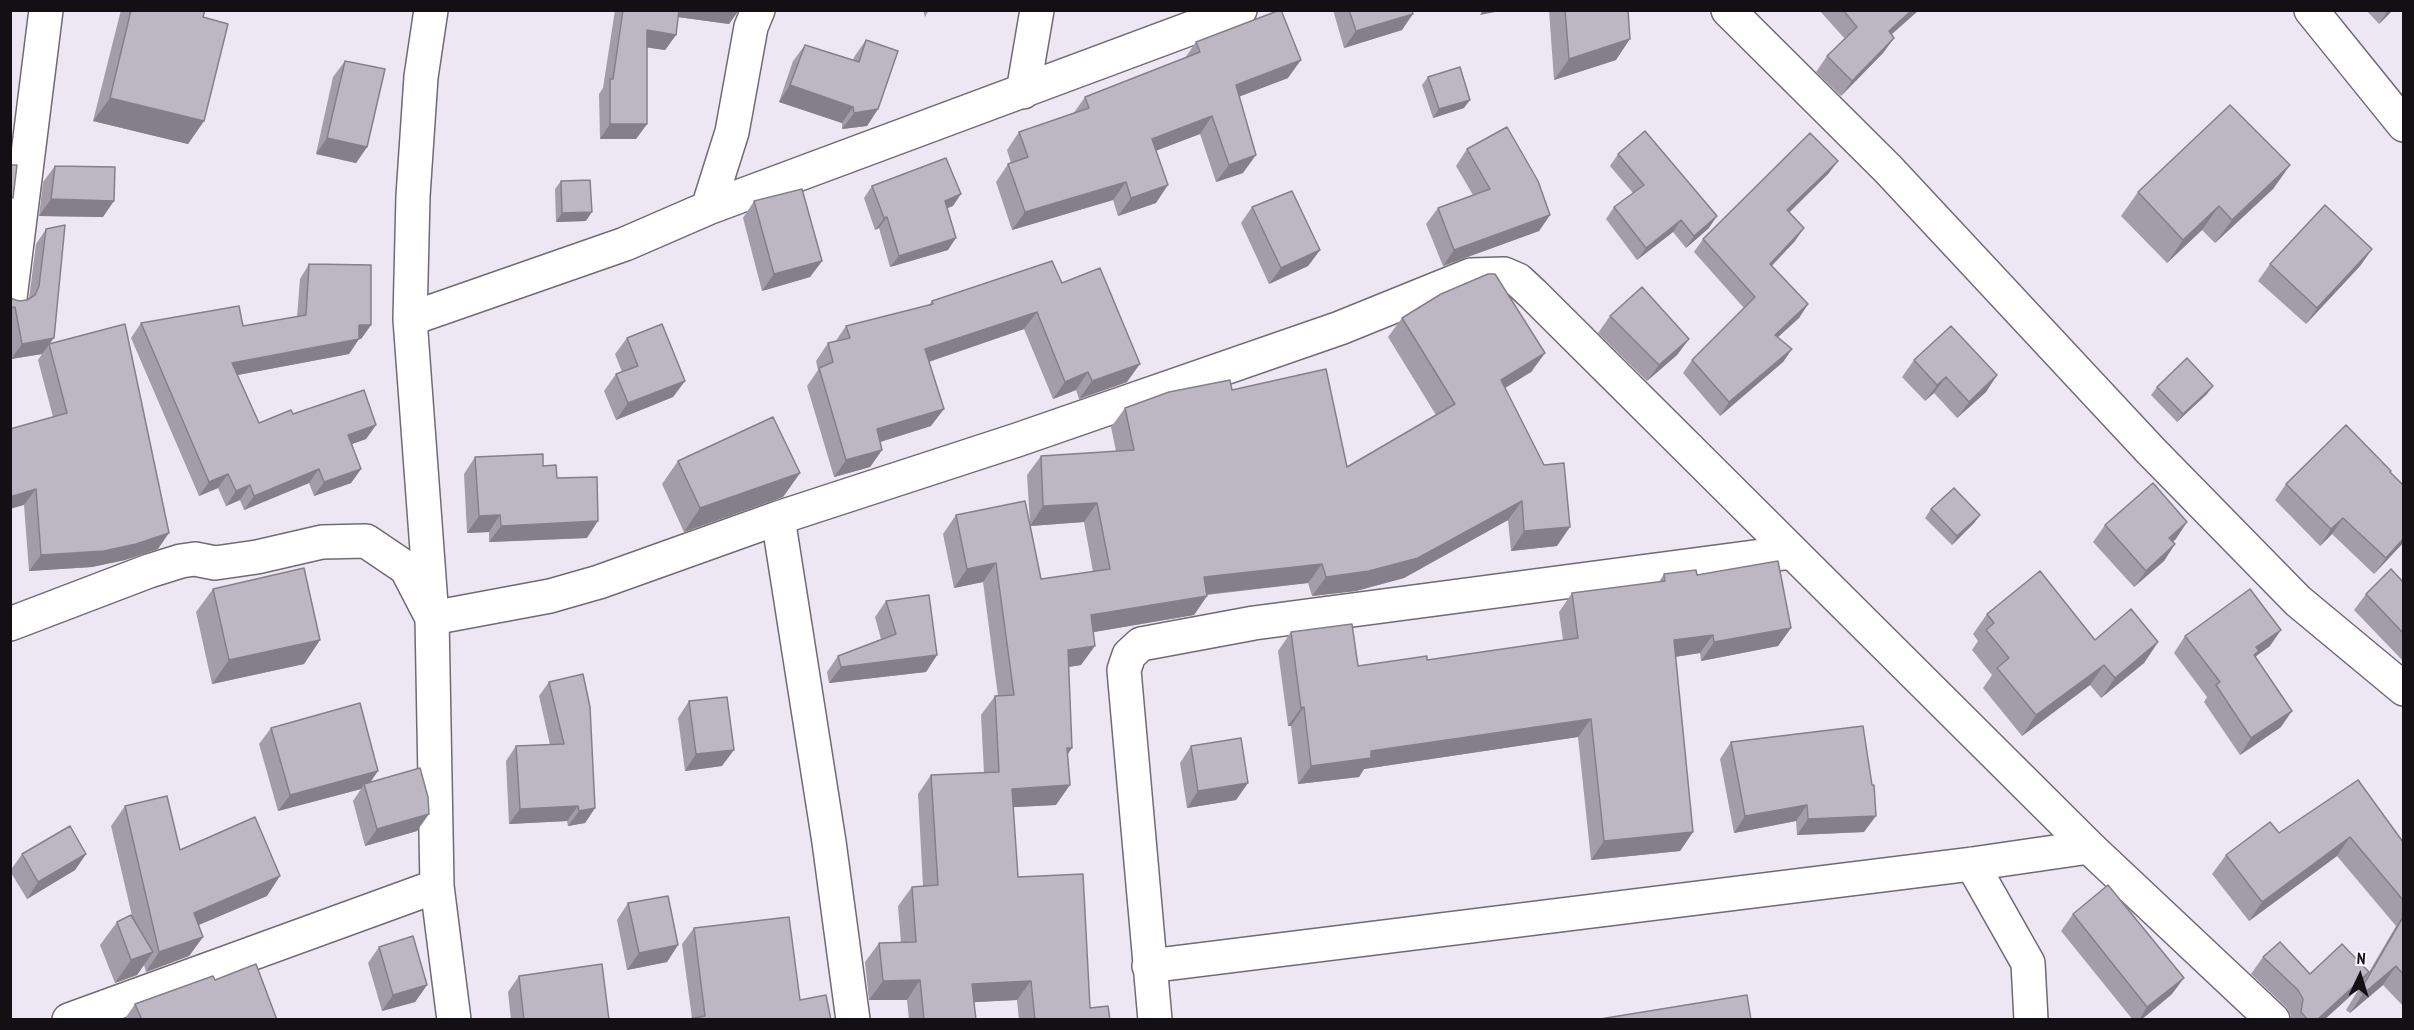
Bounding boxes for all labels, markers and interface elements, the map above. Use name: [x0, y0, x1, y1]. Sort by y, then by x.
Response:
north arrow: [2330, 946, 2390, 1006]
text: N: [2356, 948, 2366, 968]

